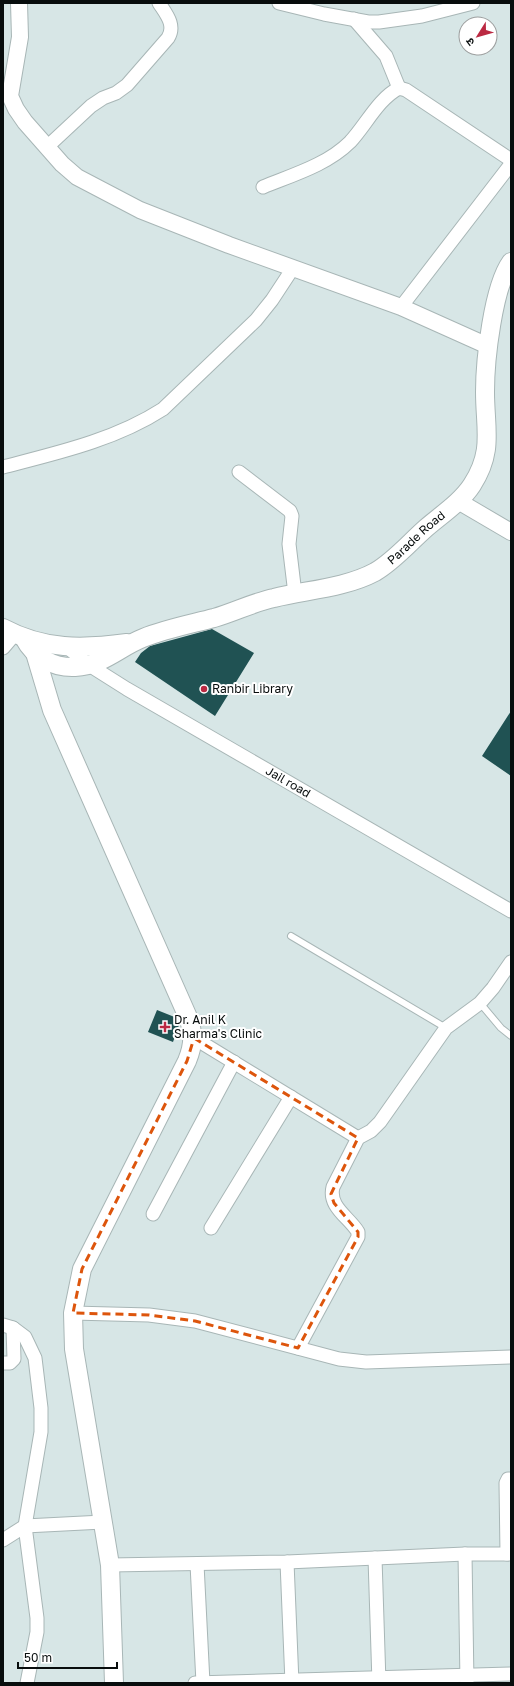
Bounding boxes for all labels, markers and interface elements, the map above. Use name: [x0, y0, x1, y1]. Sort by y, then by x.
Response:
north arrow: [458, 16, 498, 56]
text: उ: [462, 35, 477, 49]
street label: Parade Road: [384, 508, 448, 567]
place label: Ranbir Library: [212, 681, 293, 696]
marker: Ranbir Library: [199, 684, 209, 694]
street label: Jail road: [263, 763, 313, 801]
place label: Dr. Anil K Sharma's Clinic: [174, 1012, 263, 1041]
marker: Dr. Anil K Sharma's Clinic: [159, 1021, 171, 1033]
scale bar: [18, 1644, 117, 1670]
text: 50 m: [24, 1650, 52, 1665]

